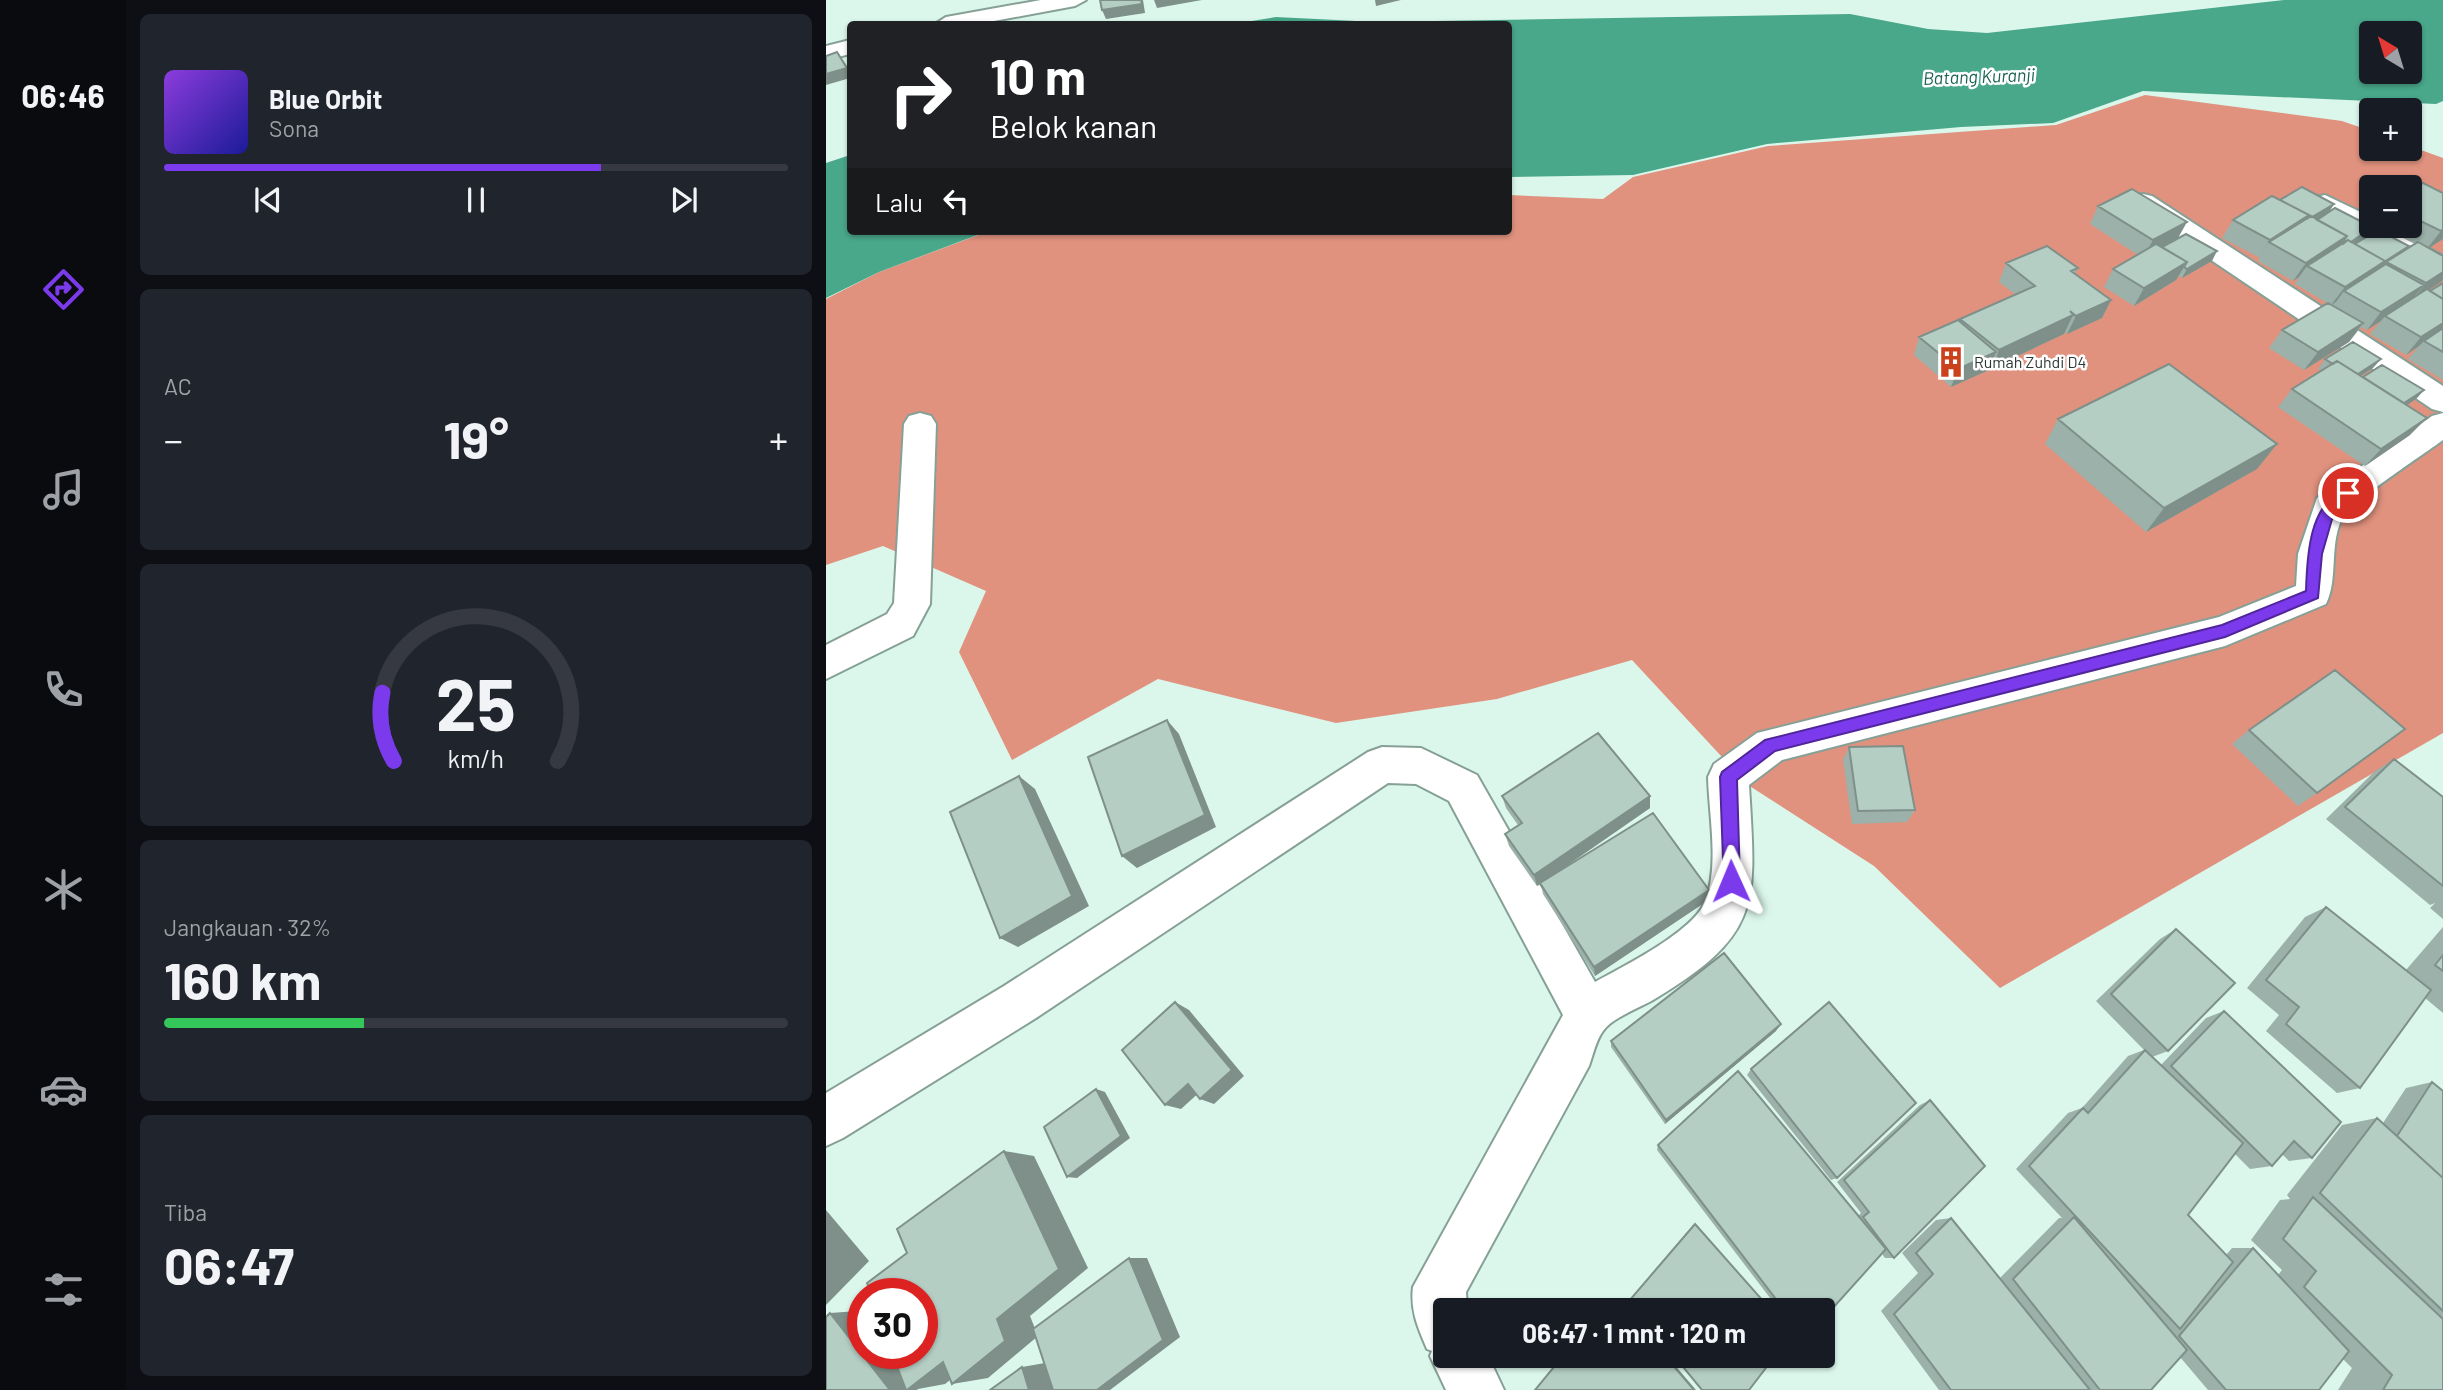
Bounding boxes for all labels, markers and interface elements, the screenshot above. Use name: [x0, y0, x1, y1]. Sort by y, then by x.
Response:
north arrow: [2359, 21, 2422, 84]
map controls: [2359, 21, 2422, 238]
text: 10 m: [990, 46, 1086, 105]
icon: right: [875, 49, 966, 140]
water label: Batang Kuranji: [1923, 63, 2036, 89]
text: 06:46: [21, 76, 105, 114]
text: Blue Orbit: [269, 83, 382, 114]
button: +: [2359, 98, 2422, 161]
text: Belok kanan: [990, 106, 1157, 144]
text: Sona: [269, 114, 319, 142]
button: −: [2359, 175, 2422, 238]
icon: previous: [249, 181, 287, 219]
icon: pause: [457, 181, 495, 219]
icon: next: [665, 181, 703, 219]
icon: left: [937, 182, 975, 220]
text: Lalu: [875, 186, 923, 217]
icon: directions: [39, 265, 88, 314]
building icon: Rumah Zuhdi D4: [1934, 345, 1968, 379]
place label: Rumah Zuhdi D4: [1974, 352, 2086, 371]
text: AC: [164, 372, 192, 400]
text: 19°: [443, 407, 509, 469]
text: −: [164, 416, 183, 462]
text: +: [769, 416, 788, 462]
pin: [2318, 463, 2378, 523]
icon: music: [39, 465, 88, 514]
icon: arrive: [2329, 474, 2367, 512]
text: 25: [436, 658, 516, 746]
icon: phone: [39, 665, 88, 714]
text: km/h: [448, 743, 504, 773]
position arrow: [1694, 844, 1768, 918]
icon: climate: [39, 865, 88, 914]
text: Jangkauan · 32%: [164, 913, 331, 941]
text: 160 km: [164, 948, 322, 1010]
icon: car: [39, 1065, 88, 1114]
text: Tiba: [164, 1198, 207, 1226]
text: 06:47: [164, 1233, 294, 1295]
icon: filters: [39, 1265, 88, 1314]
speed limit sign: 30: [847, 1278, 938, 1369]
text: 06:47 · 1 mnt · 120 m: [1522, 1317, 1746, 1348]

